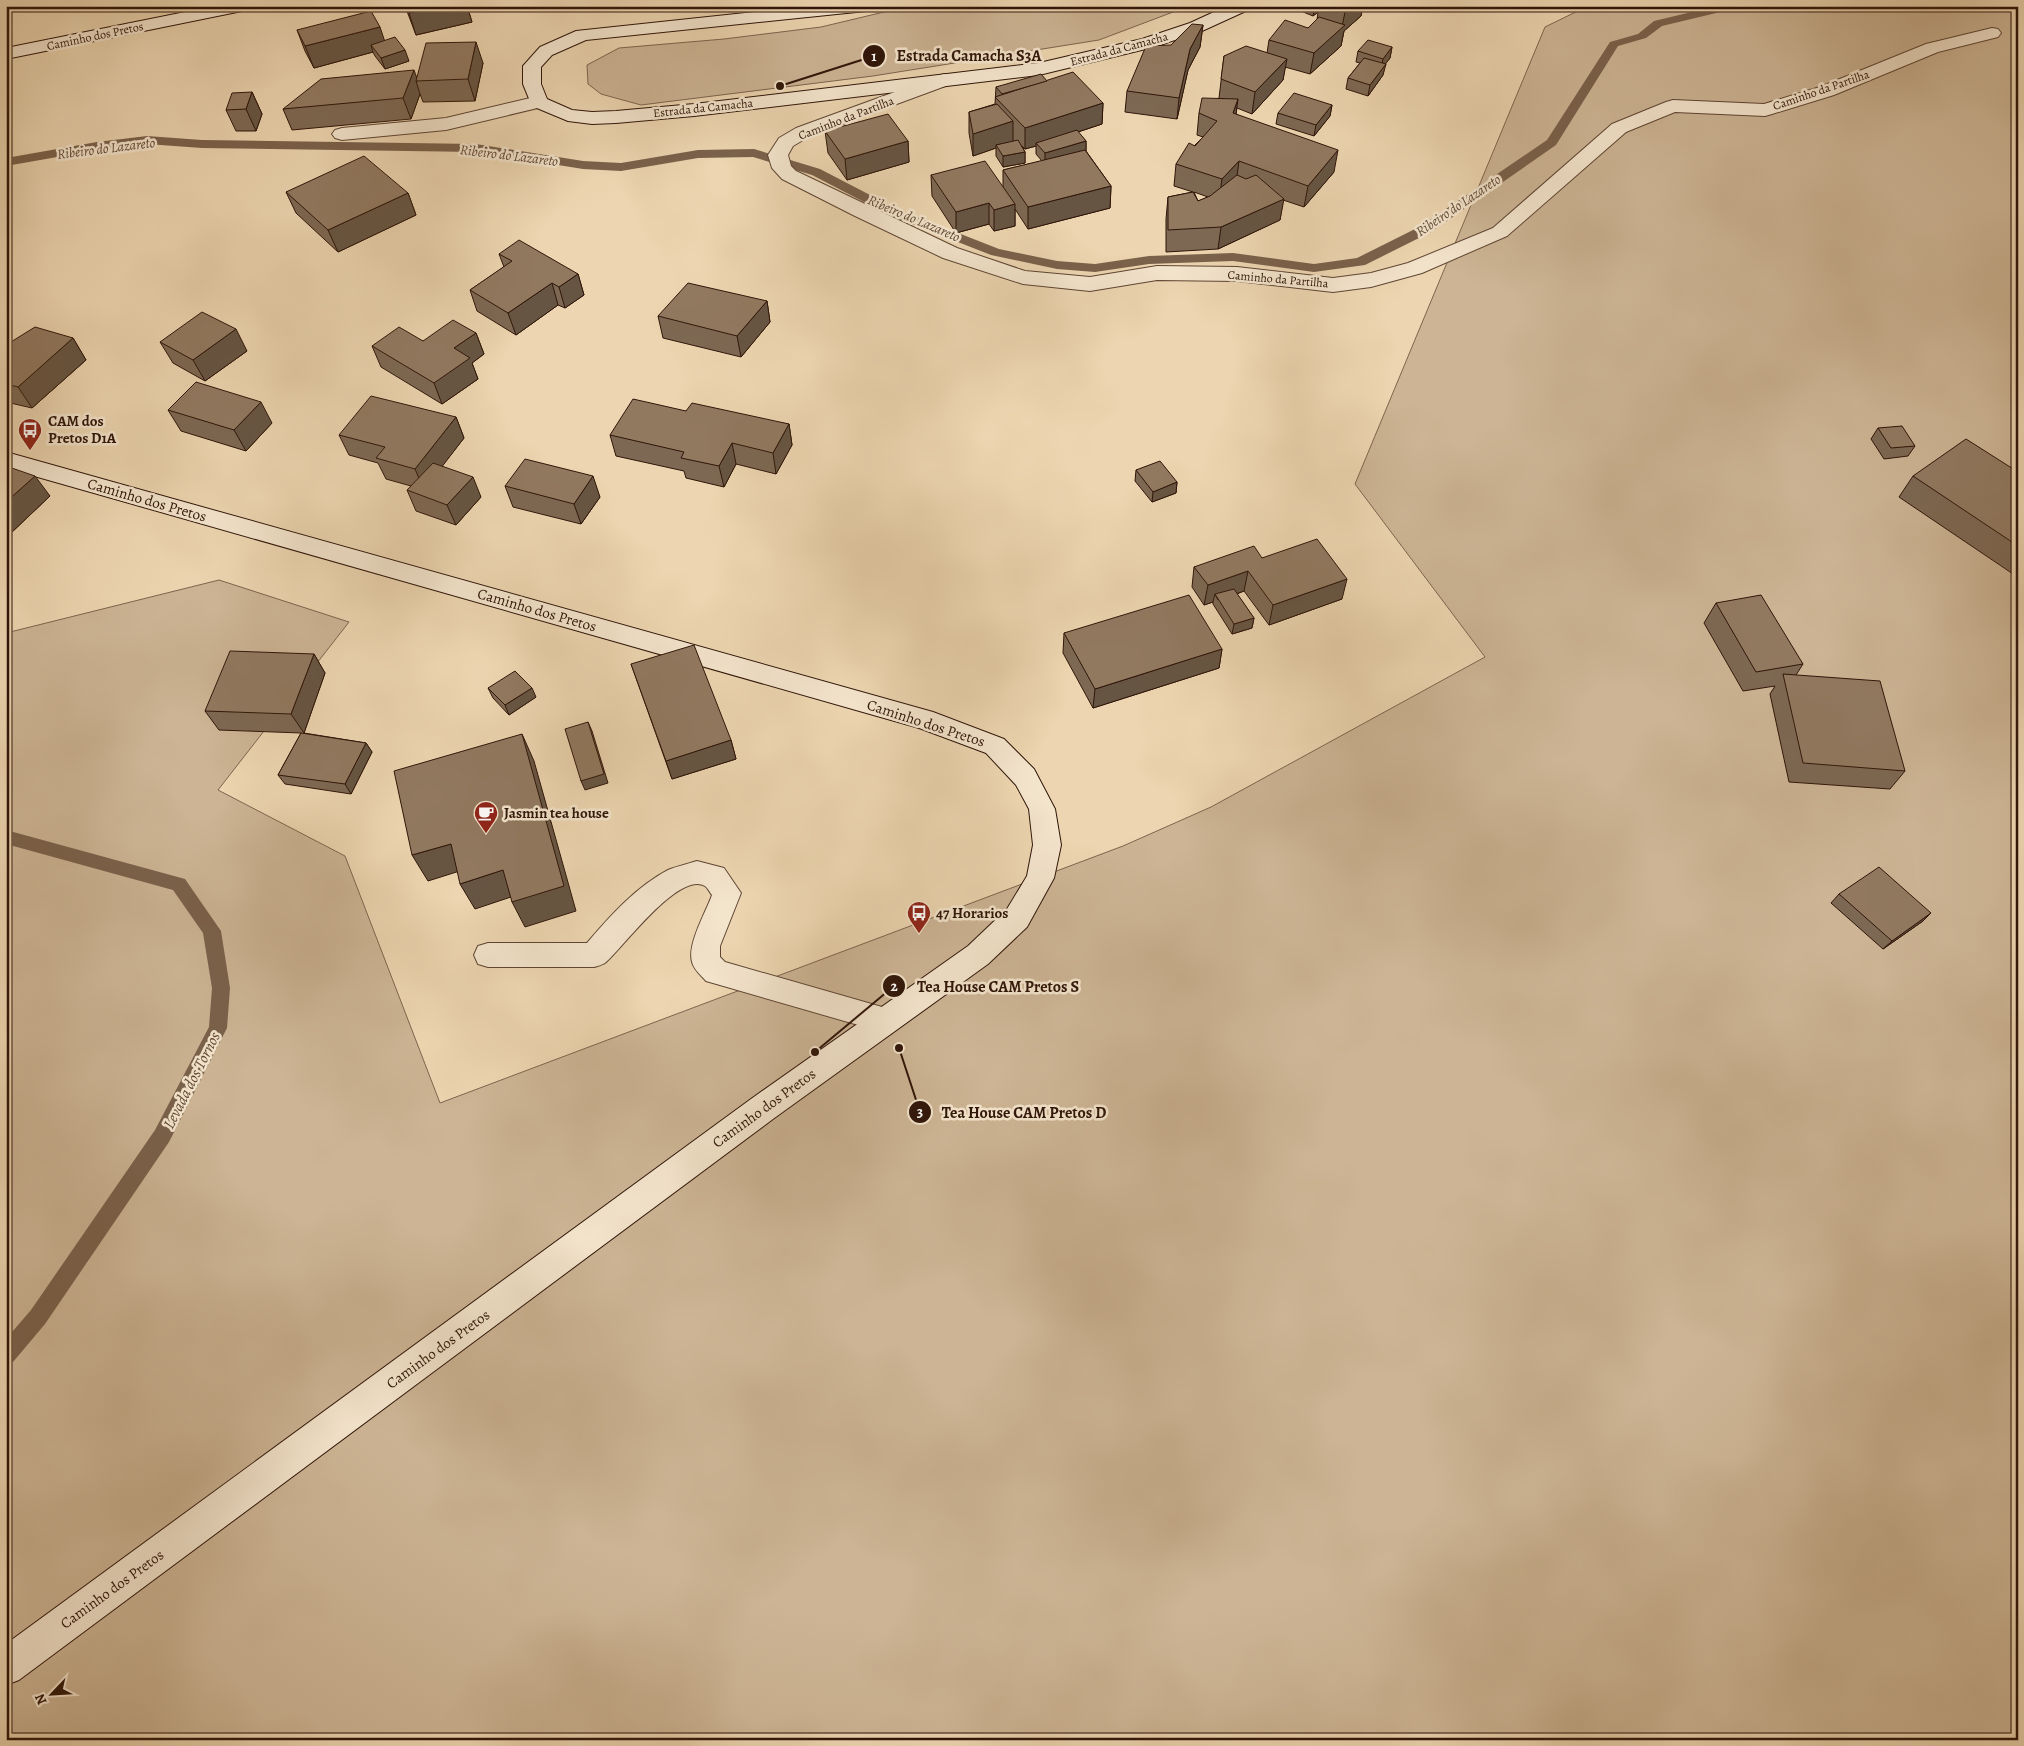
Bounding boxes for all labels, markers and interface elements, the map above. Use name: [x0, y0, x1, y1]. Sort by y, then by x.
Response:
street label: Caminho dos Pretos: [45, 18, 145, 54]
street label: Estrada da Camacha: [1068, 28, 1170, 70]
callout: Estrada Camacha S3A: [861, 40, 1051, 71]
text: Estrada Camacha S3A: [897, 45, 1042, 67]
text: 1: [871, 46, 877, 66]
street label: Caminho da Partilha: [1771, 66, 1872, 114]
street label: Caminho da Partilha: [796, 92, 896, 144]
street label: Estrada da Camacha: [652, 95, 754, 121]
water label: Ribeiro do Lazareto: [56, 133, 156, 164]
water label: Ribeiro do Lazareto: [459, 140, 559, 171]
water label: Ribeiro do Lazareto: [1412, 170, 1505, 241]
water label: Ribeiro do Lazareto: [865, 190, 963, 247]
street label: Caminho da Partilha: [1227, 267, 1329, 291]
place label: CAM dos Pretos D1A: [48, 411, 117, 448]
bus stop icon: CAM dos Pretos D1A: [17, 417, 43, 451]
street label: Caminho dos Pretos: [85, 473, 209, 527]
street label: Caminho dos Pretos: [475, 583, 599, 637]
street label: Caminho dos Pretos: [864, 694, 988, 752]
cafe icon: Jasmin tea house: [473, 800, 499, 834]
place label: Jasmin tea house: [504, 803, 609, 823]
bus stop icon: 47 Horarios: [906, 900, 932, 934]
place label: 47 Horarios: [936, 903, 1008, 923]
callout: Tea House CAM Pretos S: [882, 971, 1089, 1002]
text: 2: [890, 976, 898, 996]
text: Tea House CAM Pretos S: [917, 976, 1079, 998]
water label: Levada dos Tornos: [158, 1028, 226, 1133]
street label: Caminho dos Pretos: [708, 1064, 820, 1152]
callout: Tea House CAM Pretos D: [907, 1097, 1117, 1128]
text: 3: [917, 1102, 923, 1122]
text: Tea House CAM Pretos D: [942, 1102, 1106, 1124]
street label: Caminho dos Pretos: [382, 1305, 494, 1393]
street label: Caminho dos Pretos: [56, 1545, 168, 1633]
north arrow: [28, 1668, 78, 1718]
text: N: [30, 1691, 51, 1708]

